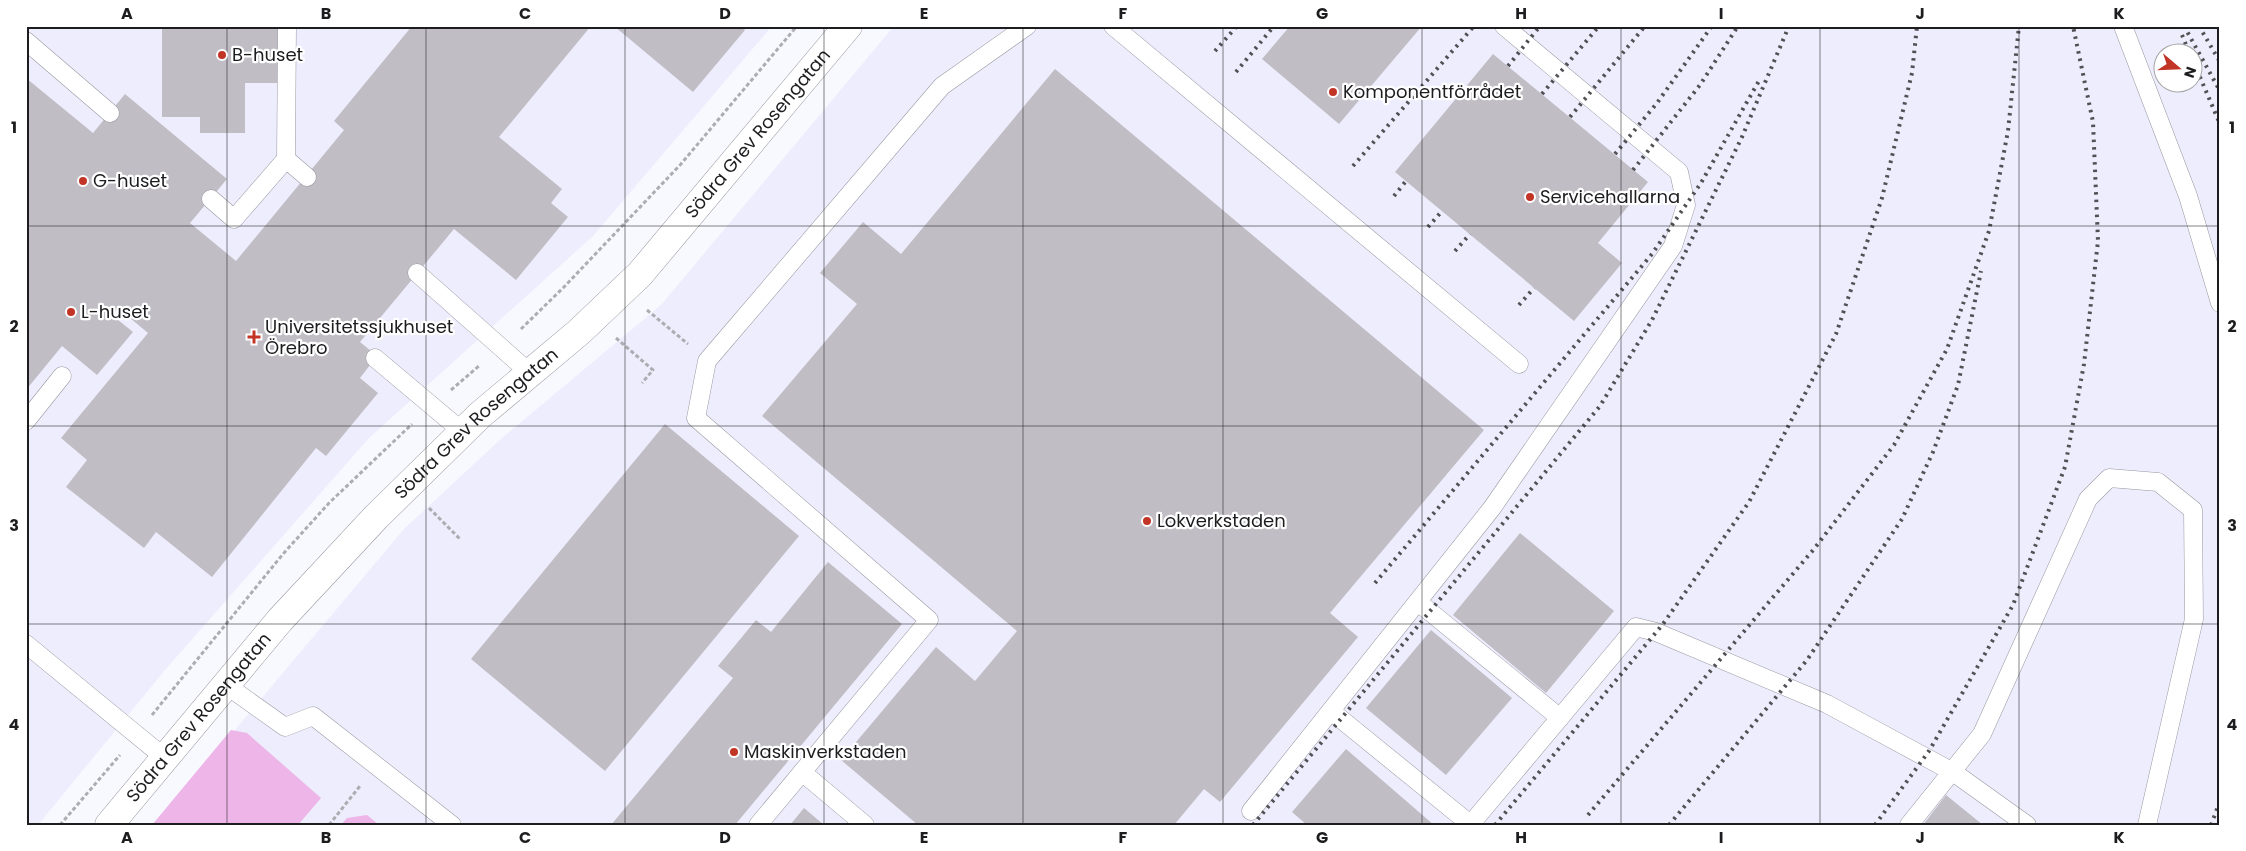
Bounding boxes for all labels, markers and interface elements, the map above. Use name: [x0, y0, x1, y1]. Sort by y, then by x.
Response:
text: A: [121, 2, 133, 25]
text: B: [321, 2, 331, 25]
text: C: [519, 2, 531, 25]
text: D: [719, 2, 731, 25]
text: E: [920, 2, 928, 25]
text: F: [1119, 2, 1128, 25]
text: G: [1316, 2, 1328, 25]
text: H: [1515, 2, 1527, 25]
text: I: [1719, 2, 1723, 25]
text: J: [1915, 2, 1925, 25]
text: K: [2113, 2, 2125, 25]
place label: B-huset: [232, 42, 303, 67]
north arrow: [2154, 42, 2204, 92]
street label: Södra Grev Rosengatan: [679, 43, 836, 223]
marker: B-huset: [216, 49, 228, 61]
text: N: [2179, 64, 2201, 80]
place label: Komponentförrådet: [1343, 79, 1521, 104]
marker: Komponentförrådet: [1327, 86, 1339, 98]
text: 1: [11, 116, 17, 139]
text: 1: [2229, 116, 2235, 139]
place label: G-huset: [93, 168, 167, 193]
marker: G-huset: [77, 175, 89, 187]
place label: Servicehallarna: [1540, 184, 1680, 209]
marker: Servicehallarna: [1524, 191, 1536, 203]
place label: L-huset: [81, 299, 149, 324]
marker: L-huset: [65, 306, 77, 318]
place label: Universitetssjukhuset Örebro: [265, 314, 453, 360]
text: 2: [9, 315, 19, 338]
text: 2: [2227, 315, 2237, 338]
marker: Universitetssjukhuset Örebro: [247, 330, 261, 344]
street label: Södra Grev Rosengatan: [388, 342, 563, 504]
place label: Lokverkstaden: [1157, 508, 1286, 533]
text: 3: [9, 514, 19, 537]
text: 3: [2227, 514, 2237, 537]
marker: Lokverkstaden: [1141, 515, 1153, 527]
street label: Södra Grev Rosengatan: [120, 627, 276, 807]
text: 4: [9, 713, 20, 736]
text: 4: [2227, 713, 2238, 736]
place label: Maskinverkstaden: [744, 739, 907, 764]
marker: Maskinverkstaden: [728, 746, 740, 758]
text: A: [121, 826, 133, 849]
text: B: [321, 826, 331, 849]
text: C: [519, 826, 531, 849]
text: D: [719, 826, 731, 849]
text: E: [920, 826, 928, 849]
text: F: [1119, 826, 1128, 849]
text: G: [1316, 826, 1328, 849]
text: H: [1515, 826, 1527, 849]
text: I: [1719, 826, 1723, 849]
text: J: [1915, 826, 1925, 849]
text: K: [2113, 826, 2125, 849]

